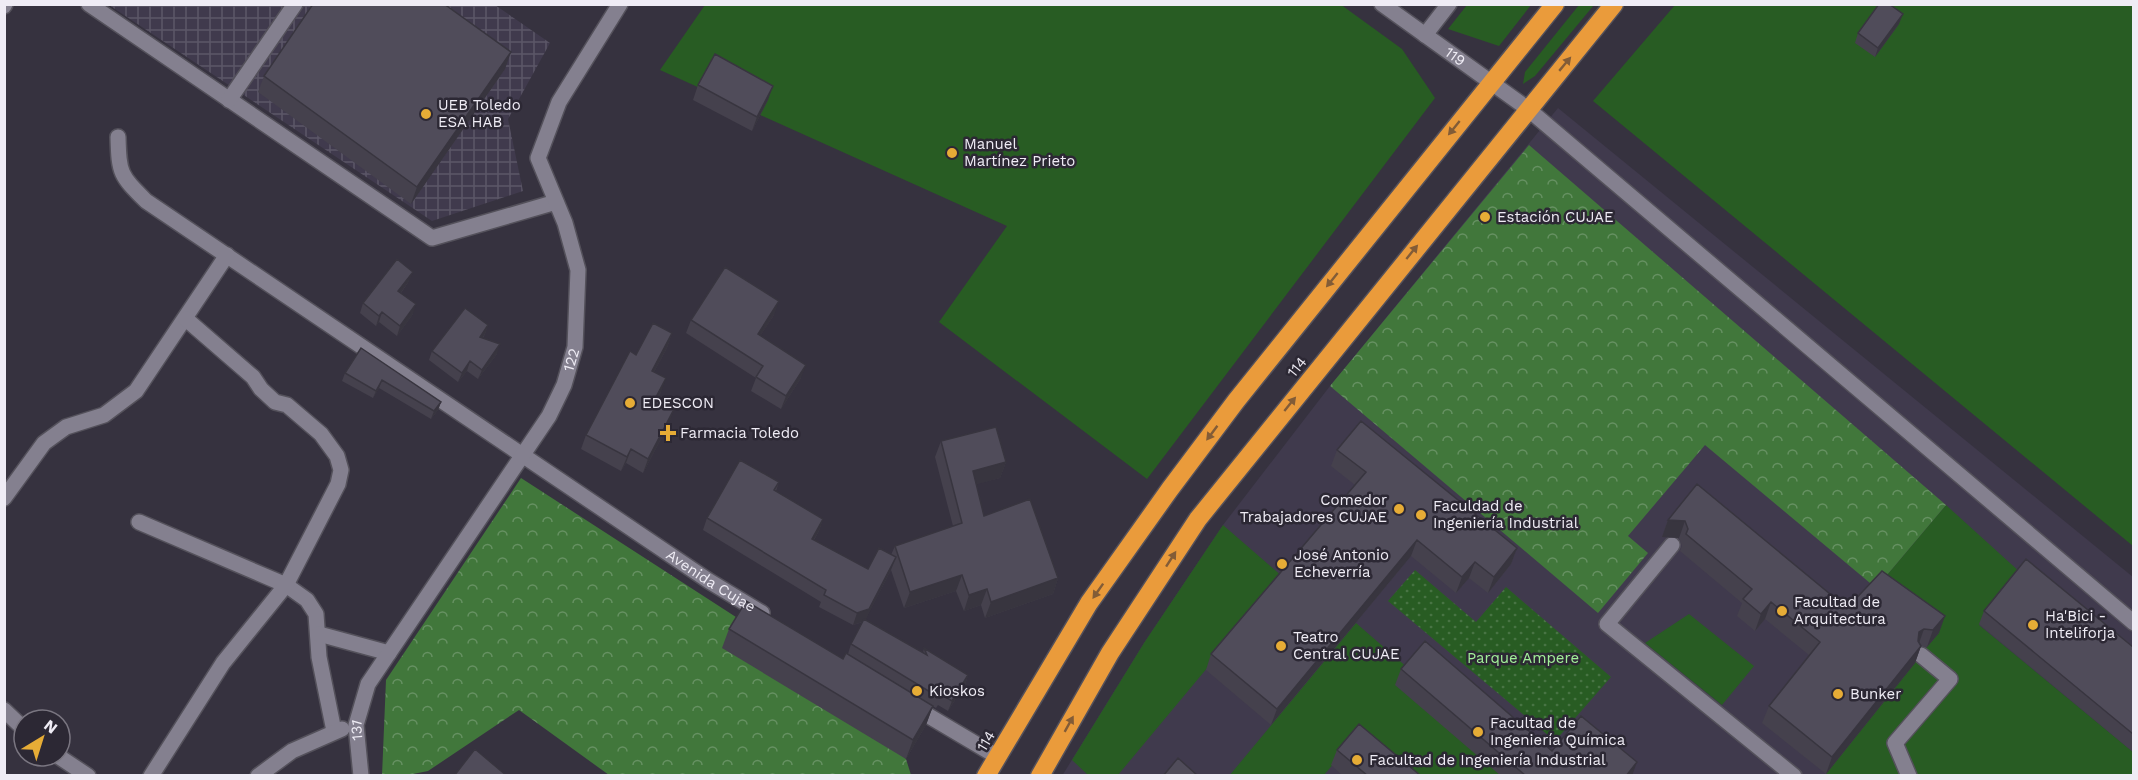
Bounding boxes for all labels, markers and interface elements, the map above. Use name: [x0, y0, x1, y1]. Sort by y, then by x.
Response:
street label: 119: [1441, 43, 1469, 70]
one-way arrow: [1559, 56, 1572, 72]
place label: UEB Toledo ESA HAB: [438, 96, 521, 131]
marker: UEB Toledo ESA HAB: [419, 107, 433, 121]
one-way arrow: [1449, 120, 1461, 135]
place label: Manuel Martínez Prieto: [964, 135, 1075, 170]
marker: Manuel Martínez Prieto: [945, 146, 959, 160]
place label: Estación CUJAE: [1497, 208, 1614, 226]
marker: Estación CUJAE: [1478, 210, 1492, 224]
one-way arrow: [1406, 244, 1419, 260]
one-way arrow: [1326, 272, 1339, 288]
street label: 122: [559, 346, 583, 374]
street label: 114: [1283, 353, 1311, 381]
place label: EDESCON: [642, 394, 714, 412]
marker: EDESCON: [623, 396, 637, 410]
one-way arrow: [1283, 396, 1296, 412]
place label: Farmacia Toledo: [680, 424, 799, 442]
one-way arrow: [1205, 425, 1218, 441]
marker: Farmacia Toledo: [661, 426, 675, 440]
place label: Comedor Trabajadores CUJAE: [1240, 491, 1387, 526]
place label: Faculdad de Ingeniería Industrial: [1433, 497, 1579, 532]
marker: Comedor Trabajadores CUJAE: [1392, 502, 1406, 516]
marker: Faculdad de Ingeniería Industrial: [1414, 508, 1428, 522]
street label: Avenida Cujae: [663, 546, 759, 616]
place label: José Antonio Echeverría: [1294, 546, 1389, 581]
one-way arrow: [1166, 550, 1177, 567]
marker: José Antonio Echeverría: [1275, 557, 1289, 571]
one-way arrow: [1092, 583, 1104, 599]
place label: Facultad de Arquitectura: [1794, 593, 1886, 628]
marker: Facultad de Arquitectura: [1775, 604, 1789, 618]
place label: Ha'Bici - Inteliforja: [2045, 607, 2116, 642]
marker: Ha'Bici - Inteliforja: [2026, 618, 2040, 632]
place label: Teatro Central CUJAE: [1293, 628, 1400, 663]
marker: Teatro Central CUJAE: [1274, 639, 1288, 653]
park label: Parque Ampere: [1467, 649, 1579, 667]
place label: Kioskos: [929, 682, 985, 700]
marker: Kioskos: [910, 684, 924, 698]
place label: Bunker: [1850, 685, 1901, 703]
marker: Bunker: [1831, 687, 1845, 701]
north arrow: [12, 708, 72, 768]
place label: Facultad de Ingeniería Química: [1490, 714, 1626, 749]
text: N: [40, 715, 61, 738]
one-way arrow: [1064, 716, 1074, 733]
street label: 131: [347, 718, 366, 741]
marker: Facultad de Ingeniería Química: [1471, 725, 1485, 739]
street label: 114: [973, 727, 999, 755]
place label: Facultad de Ingeniería Industrial: [1369, 751, 1606, 769]
marker: Facultad de Ingeniería Industrial: [1350, 753, 1364, 767]

